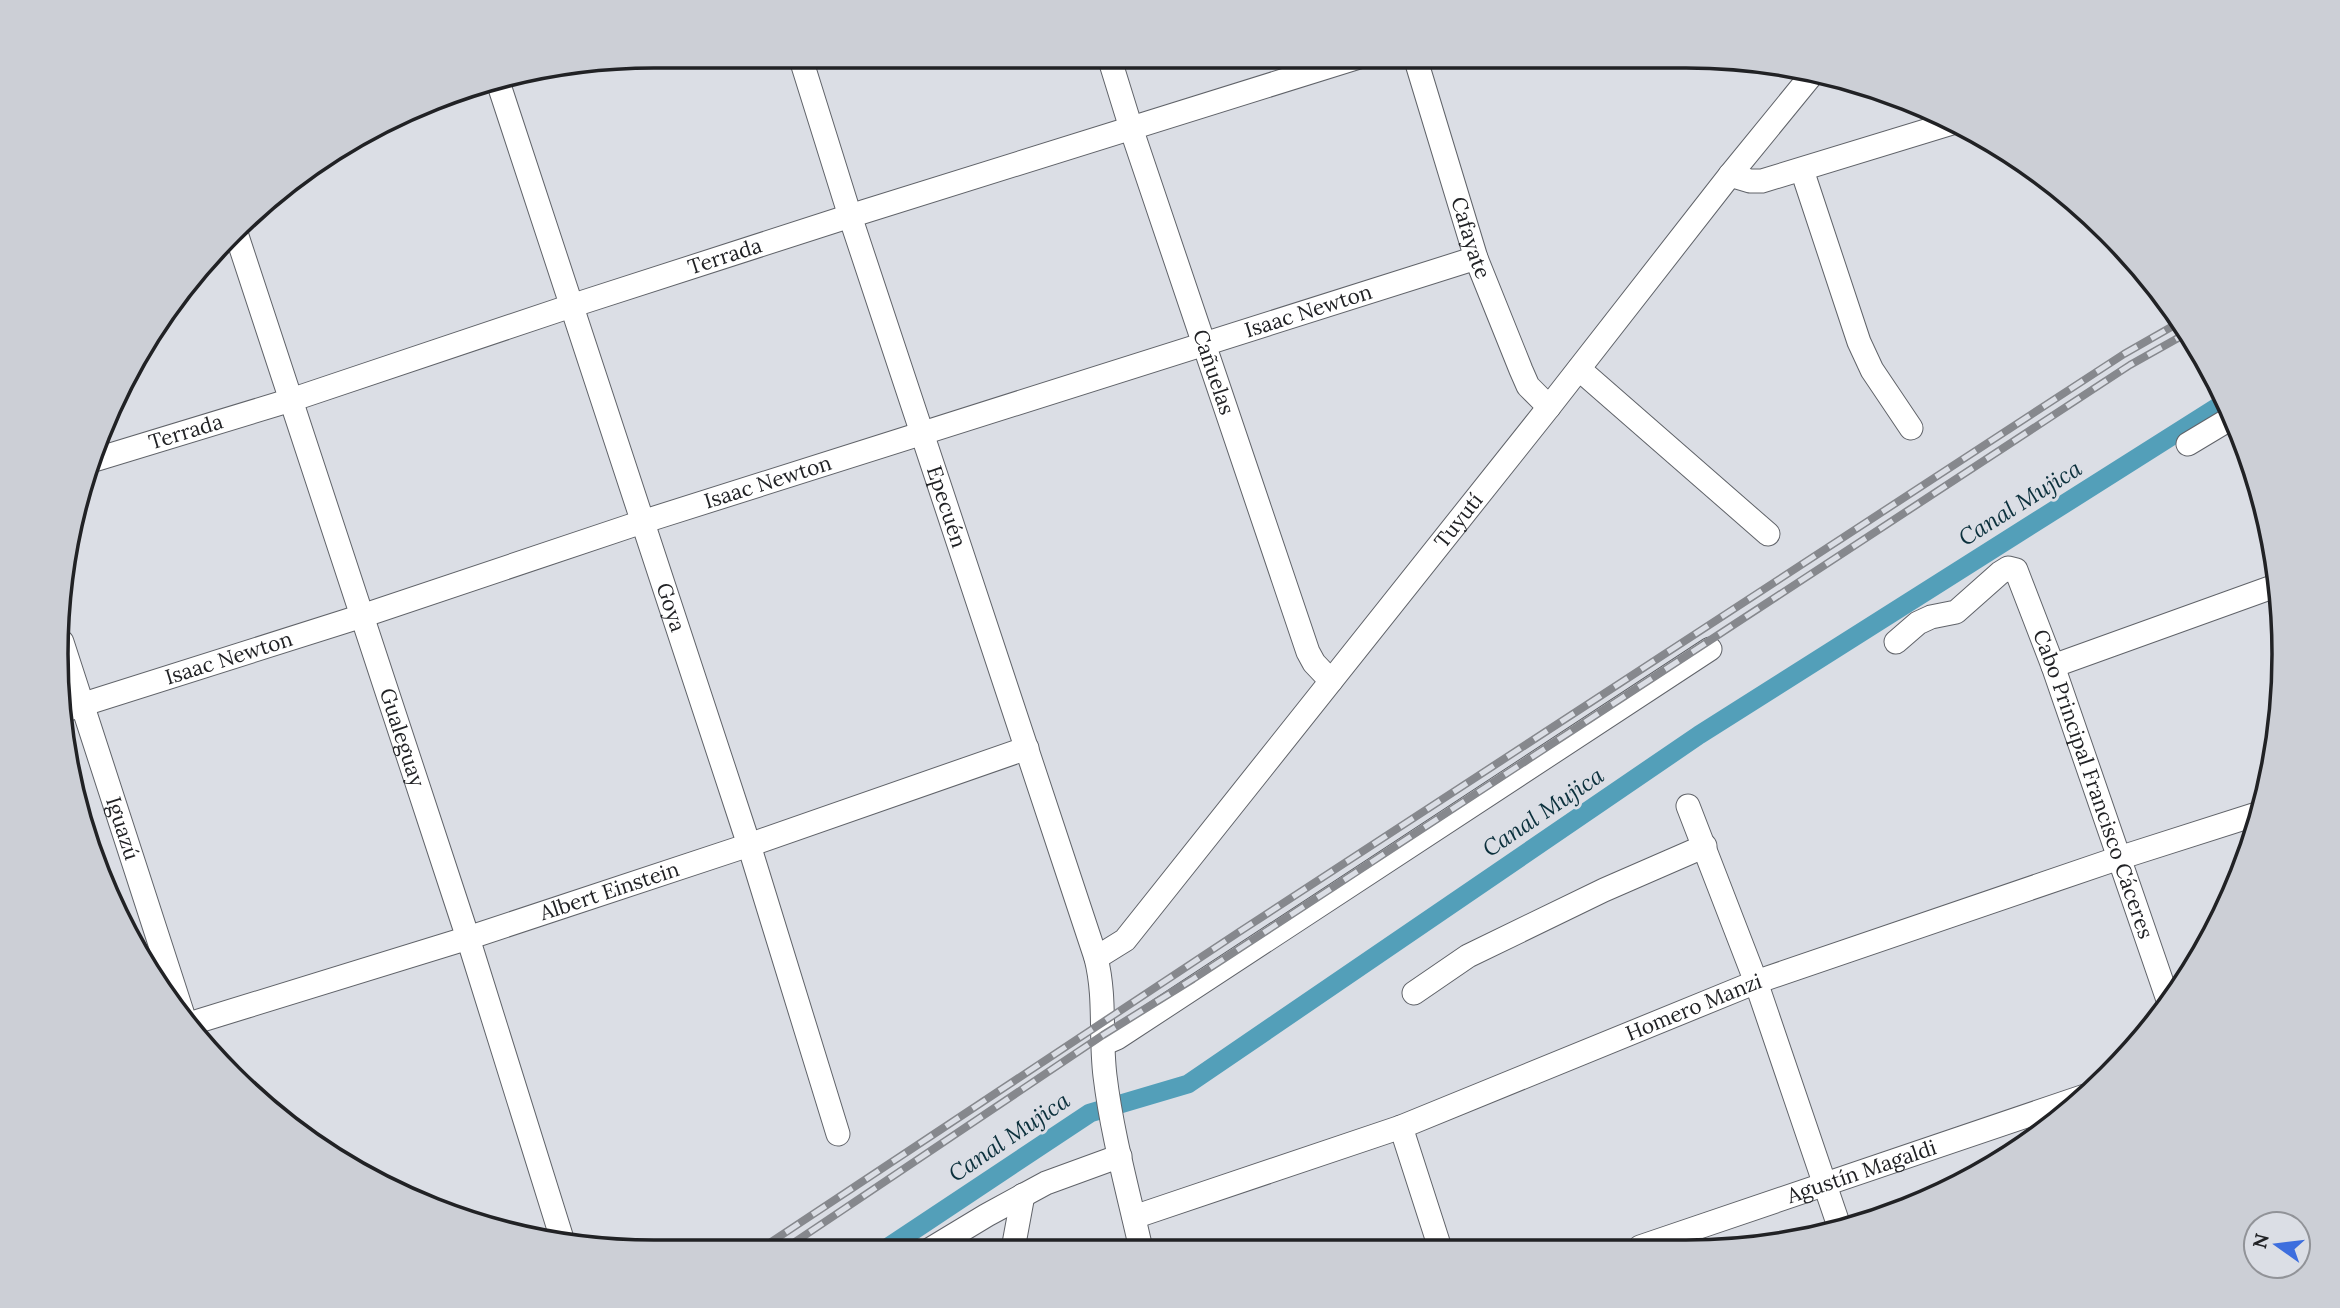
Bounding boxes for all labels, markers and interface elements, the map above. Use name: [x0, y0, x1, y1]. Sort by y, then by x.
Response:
street label: Cafayate: [1445, 193, 1497, 283]
street label: Terrada: [684, 231, 765, 280]
street label: Isaac Newton: [1241, 278, 1376, 343]
street label: Cañuelas: [1187, 326, 1241, 418]
street label: Terrada: [145, 408, 226, 456]
street label: Isaac Newton: [701, 449, 835, 515]
water label: Canal Mujica: [1953, 453, 2087, 552]
street label: Epecuén: [921, 462, 973, 551]
street label: Tuyutí: [1428, 487, 1489, 553]
street label: Goya: [651, 579, 692, 635]
street label: Isaac Newton: [162, 625, 296, 691]
street label: Cabo Principal Francisco Cáceres: [2027, 626, 2160, 942]
street label: Gualeguay: [374, 685, 431, 790]
water label: Canal Mujica: [1477, 760, 1609, 863]
street label: Iguazú: [100, 793, 146, 863]
street label: Albert Einstein: [535, 855, 683, 927]
street label: Homero Manzi: [1621, 967, 1765, 1047]
water label: Canal Mujica: [943, 1085, 1075, 1188]
street label: Agustín Magaldi: [1782, 1133, 1940, 1210]
north arrow: [2242, 1210, 2312, 1280]
text: N: [2247, 1231, 2274, 1251]

